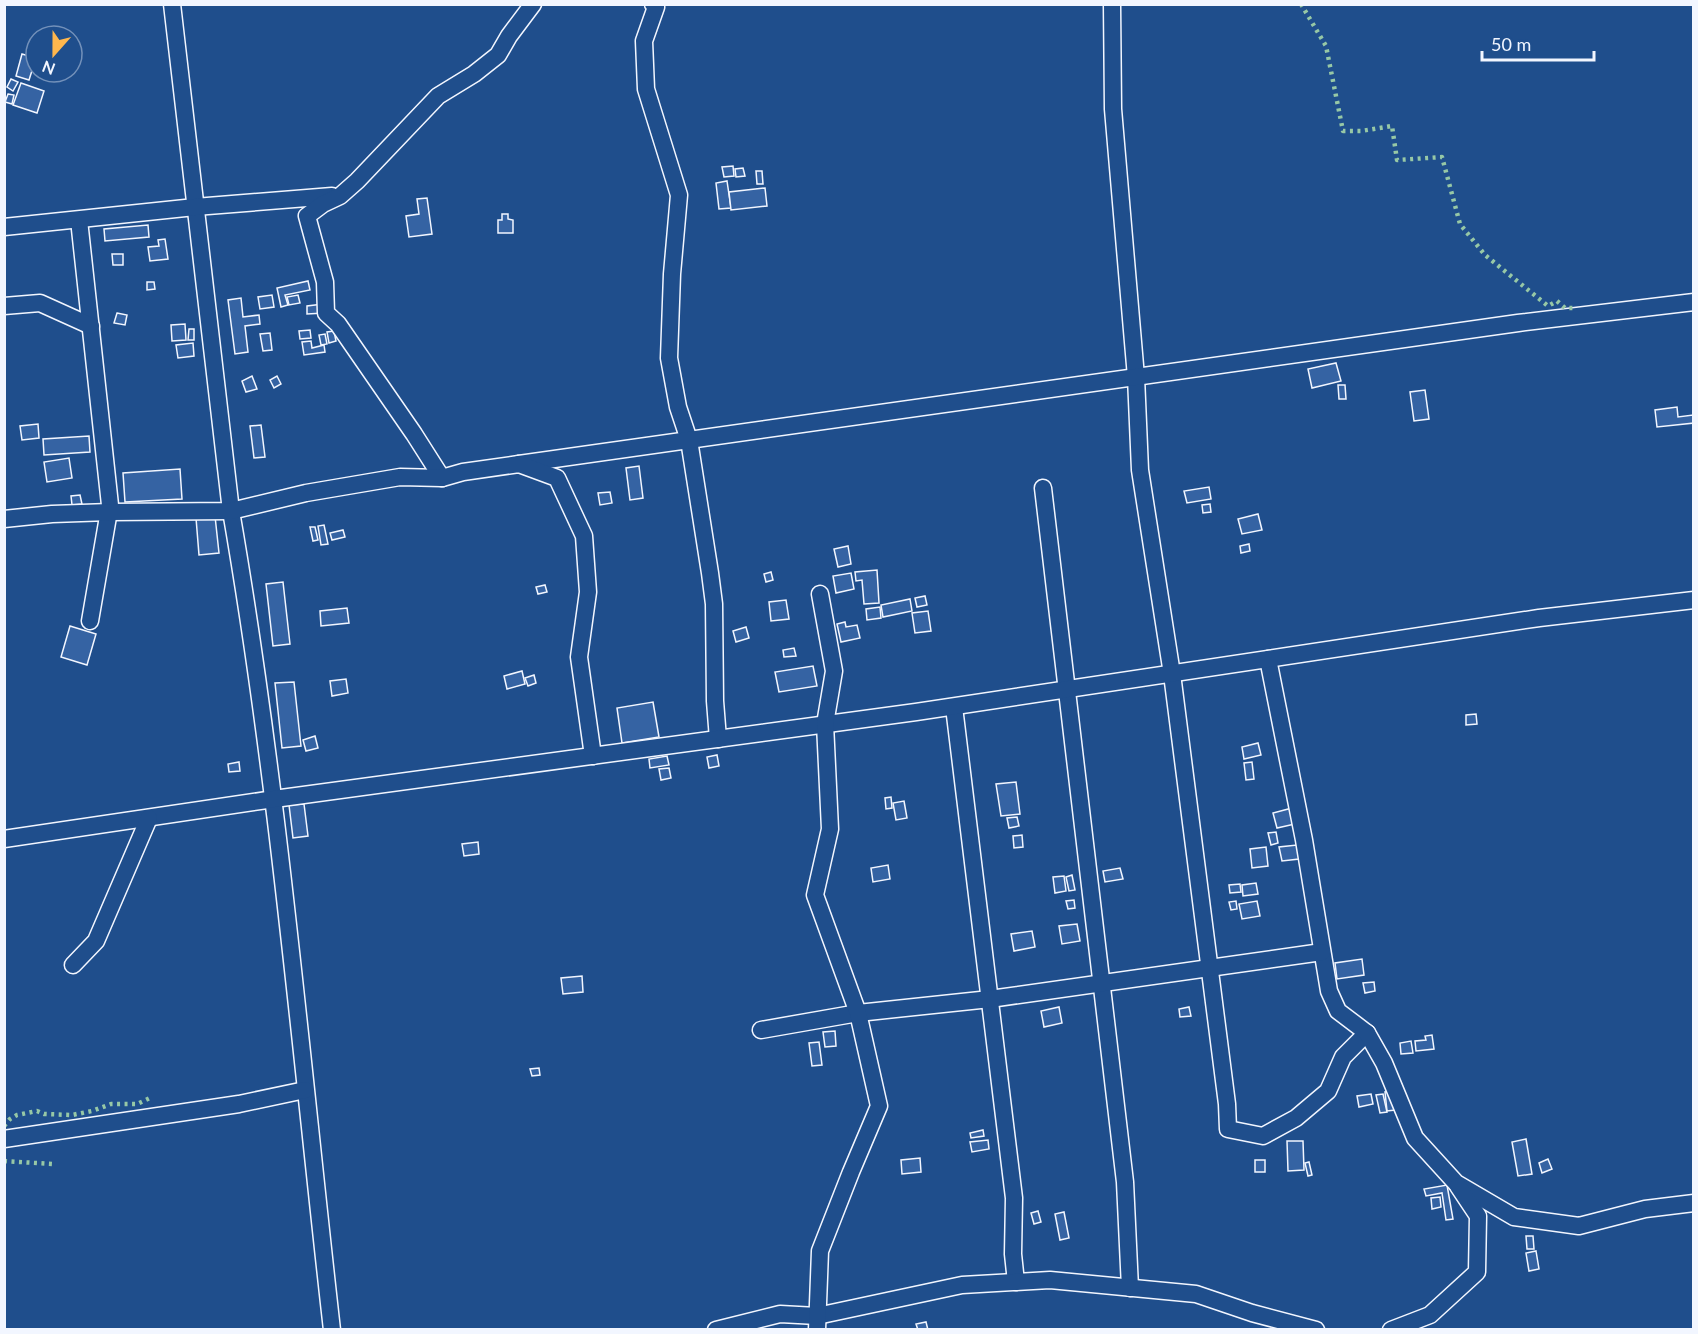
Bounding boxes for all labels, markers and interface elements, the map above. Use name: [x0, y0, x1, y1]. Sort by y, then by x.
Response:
north arrow: [24, 24, 84, 84]
scale bar: [1482, 24, 1594, 62]
text: 50 m: [1491, 33, 1531, 55]
text: N: [39, 57, 58, 80]

